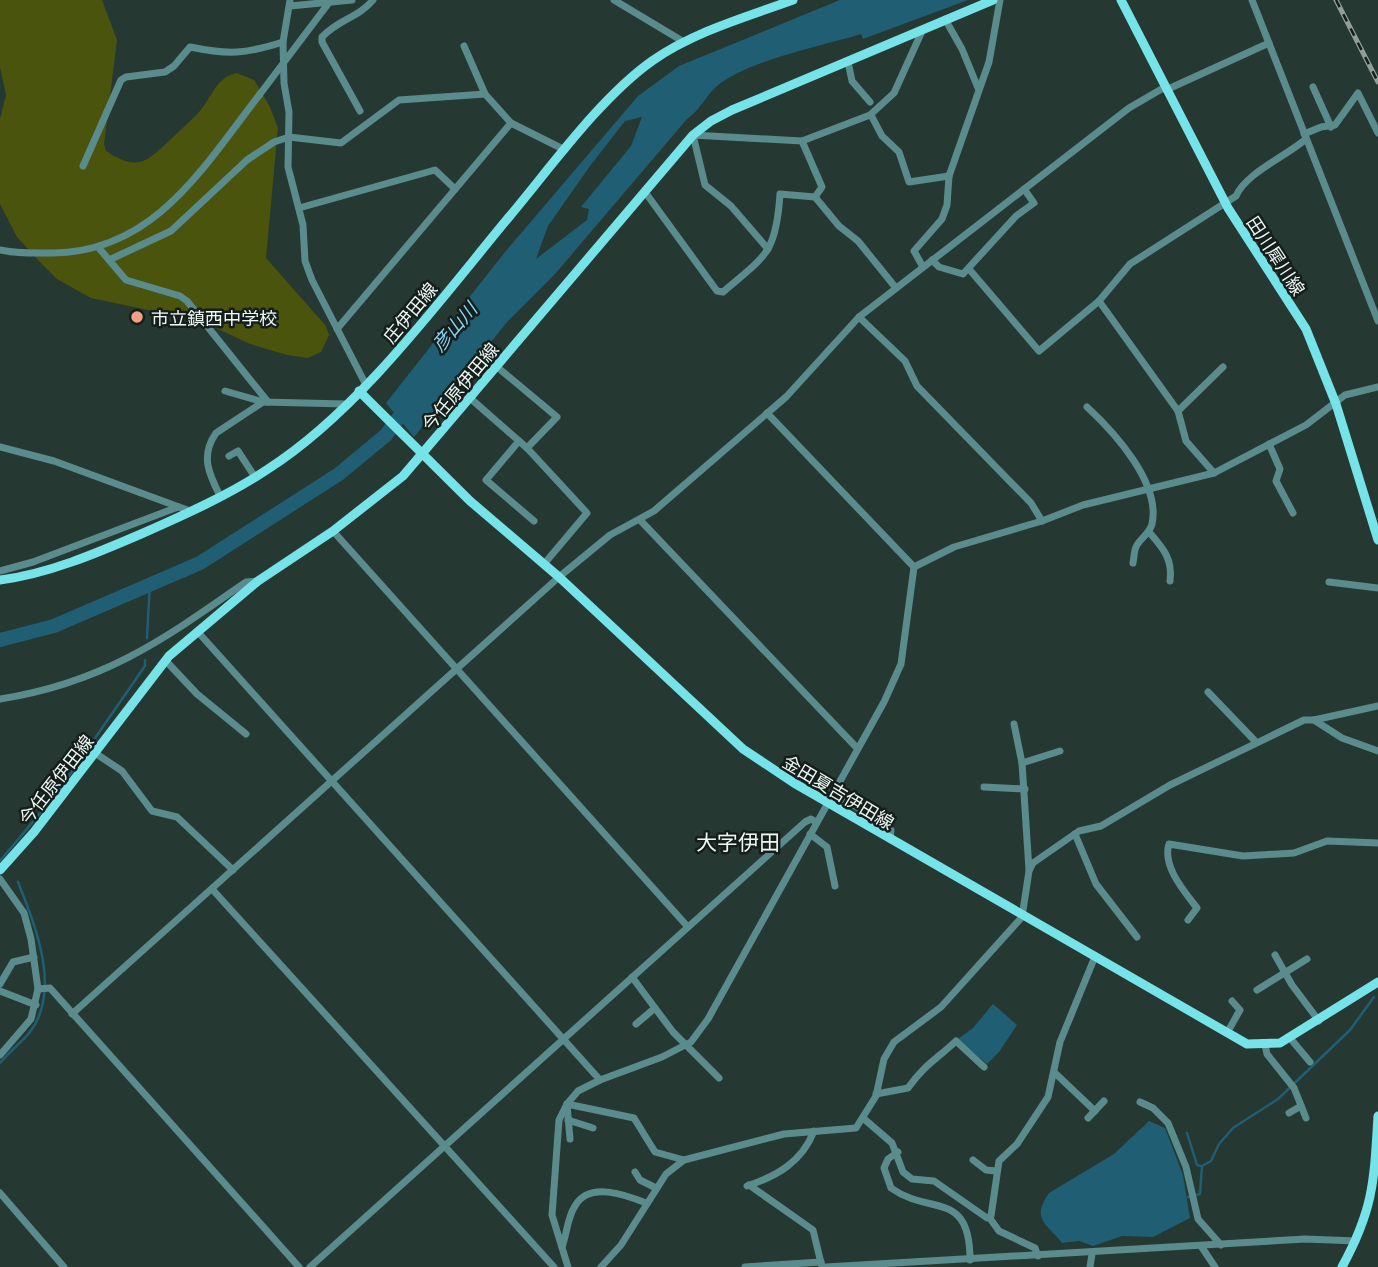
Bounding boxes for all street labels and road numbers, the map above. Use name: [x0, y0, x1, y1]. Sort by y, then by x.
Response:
street label: 田川犀川線: [1242, 210, 1312, 300]
street label: 庄伊田線: [376, 276, 442, 348]
street label: 今任原伊田線: [414, 336, 504, 436]
street label: 今任原伊田線: [12, 728, 98, 830]
street label: 金田夏吉伊田線: [778, 747, 900, 835]

